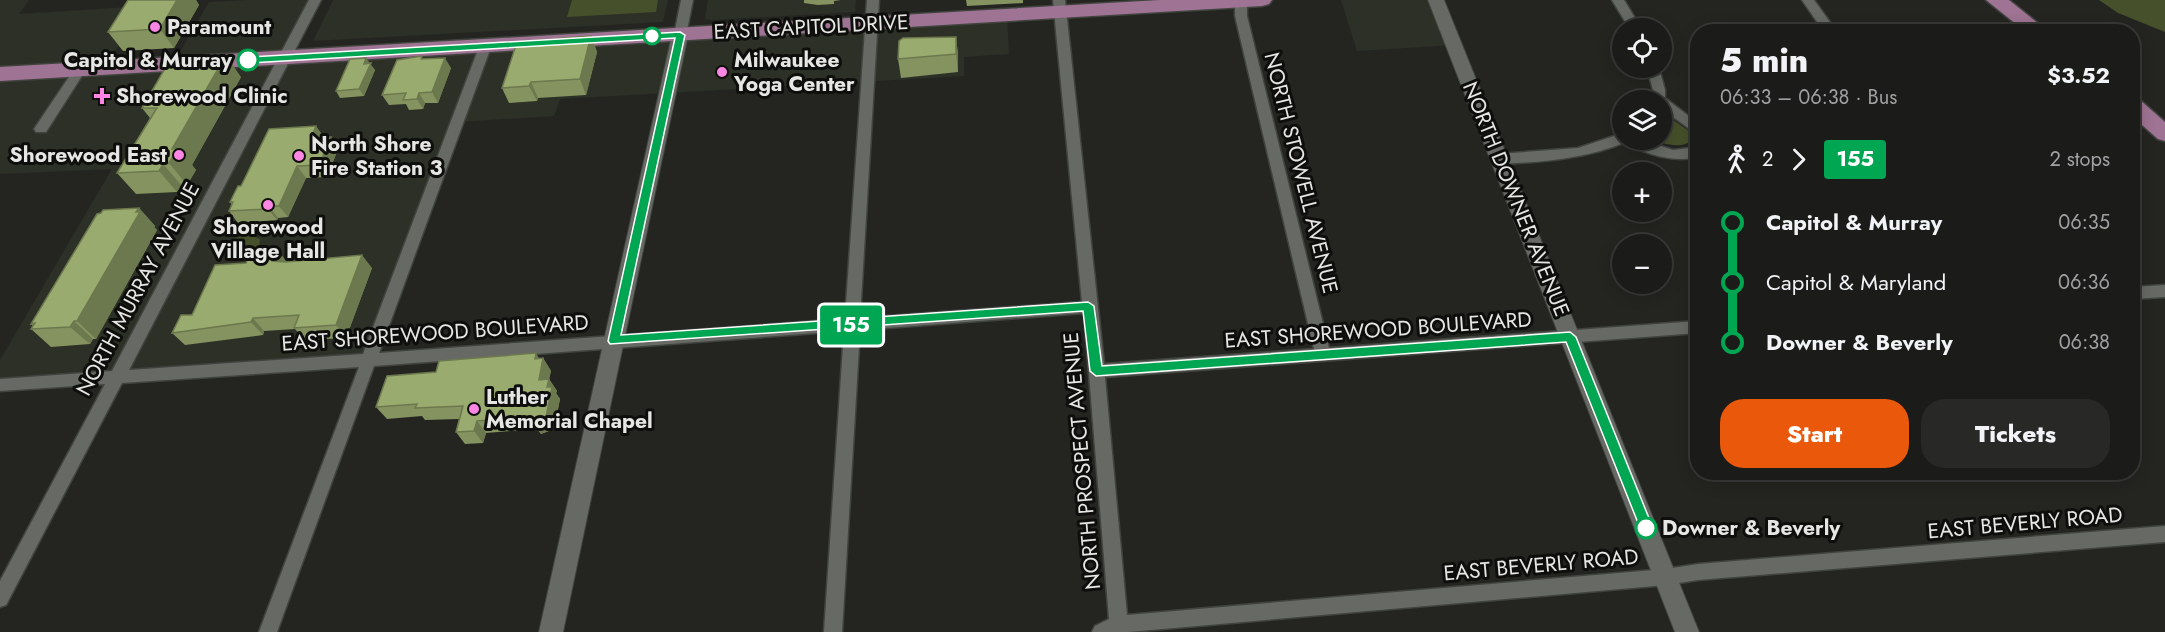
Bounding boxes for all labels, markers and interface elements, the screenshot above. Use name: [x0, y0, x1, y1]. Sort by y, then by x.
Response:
street label: EAST CAPITOL DRIVE: [713, 7, 909, 47]
place label: Paramount: [167, 12, 271, 42]
map controls: [1612, 18, 1672, 294]
button: locate: [1612, 18, 1672, 78]
marker: Paramount: [148, 20, 162, 34]
unlabelled marker: [643, 27, 661, 45]
text: 5 min: [1720, 37, 1808, 84]
place label: Capitol & Murray: [64, 45, 233, 75]
place label: Milwaukee Yoga Center: [733, 45, 855, 99]
marker: Capitol & Murray: [237, 49, 259, 71]
street label: NORTH STOWELL AVENUE: [1256, 49, 1346, 297]
text: $3.52: [2047, 59, 2110, 91]
marker: Milwaukee Yoga Center: [715, 65, 729, 79]
street label: NORTH DOWNER AVENUE: [1455, 77, 1577, 321]
place label: Shorewood Clinic: [116, 81, 288, 111]
text: 06:33 – 06:38 · Bus: [1720, 83, 1897, 112]
marker: Shorewood Clinic: [93, 87, 111, 105]
button: layers: [1612, 90, 1672, 150]
place label: North Shore Fire Station 3: [311, 129, 442, 183]
place label: Shorewood East: [10, 140, 167, 170]
icon: walk: [1720, 143, 1753, 176]
icon: forward: [1782, 143, 1815, 176]
text: 155: [1836, 144, 1874, 174]
text: 2: [1762, 145, 1773, 174]
text: 2 stops: [2049, 145, 2110, 174]
marker: Shorewood East: [172, 148, 186, 162]
marker: North Shore Fire Station 3: [292, 149, 306, 163]
button: +: [1612, 162, 1672, 222]
street label: NORTH MURRAY AVENUE: [69, 177, 207, 401]
marker: Shorewood Village Hall: [261, 198, 275, 212]
text: Capitol & Murray: [1766, 206, 1942, 238]
text: 06:35: [2058, 208, 2110, 237]
place label: Shorewood Village Hall: [210, 212, 325, 266]
button: −: [1612, 234, 1672, 294]
text: Capitol & Maryland: [1766, 266, 1946, 298]
text: 06:36: [2058, 268, 2110, 297]
street label: EAST SHOREWOOD BOULEVARD: [1223, 304, 1533, 356]
line badge: 155: [816, 306, 886, 344]
street label: EAST SHOREWOOD BOULEVARD: [280, 307, 590, 359]
text: 155: [832, 310, 870, 340]
text: Downer & Beverly: [1766, 326, 1953, 358]
text: 06:38: [2059, 328, 2110, 357]
street label: NORTH PROSPECT AVENUE: [1056, 331, 1108, 591]
place label: Luther Memorial Chapel: [486, 382, 653, 436]
button: Start: [1720, 399, 1909, 468]
button: Tickets: [1921, 399, 2110, 468]
marker: Luther Memorial Chapel: [467, 402, 481, 416]
street label: EAST BEVERLY ROAD: [1926, 500, 2124, 546]
place label: Downer & Beverly: [1662, 513, 1841, 543]
marker: Downer & Beverly: [1635, 517, 1657, 539]
street label: EAST BEVERLY ROAD: [1442, 542, 1640, 588]

